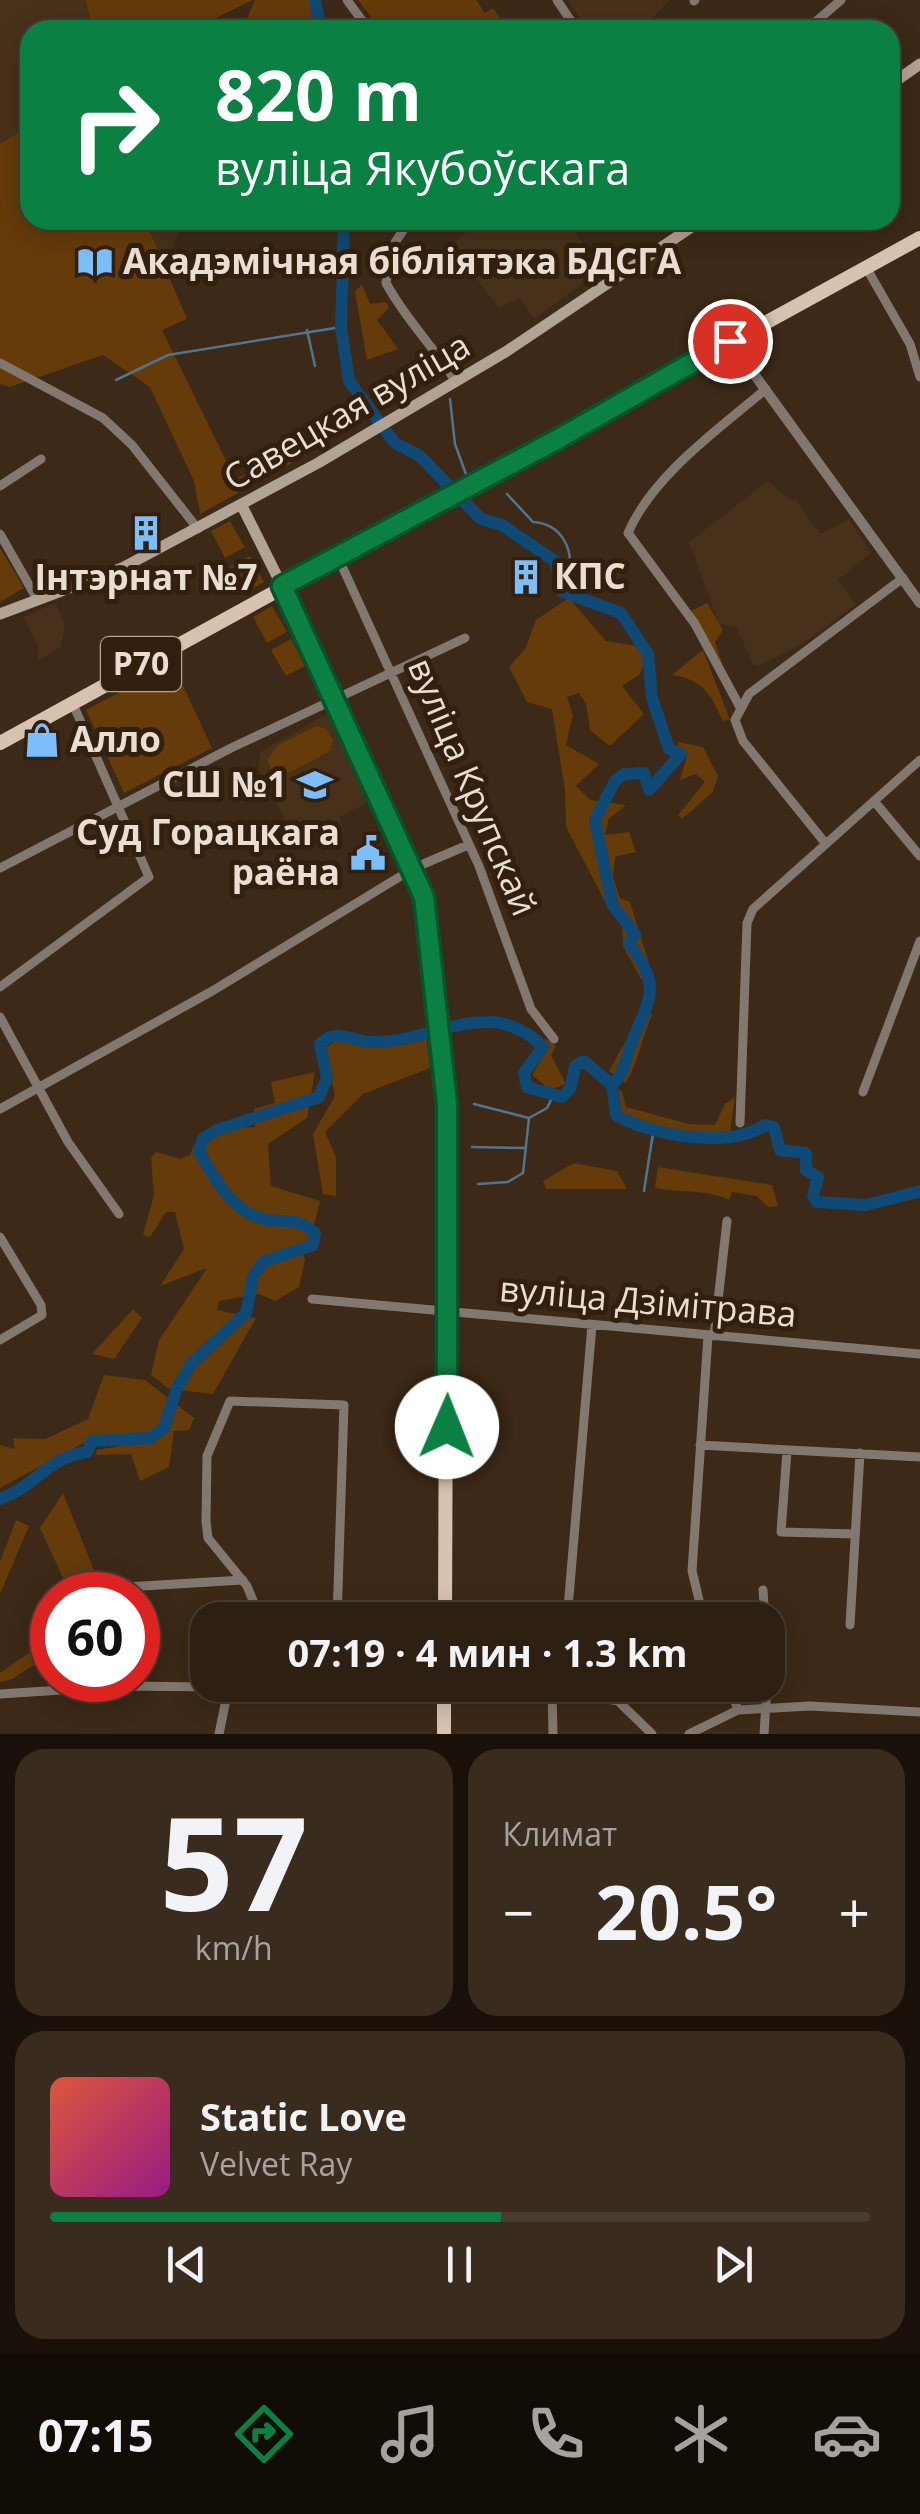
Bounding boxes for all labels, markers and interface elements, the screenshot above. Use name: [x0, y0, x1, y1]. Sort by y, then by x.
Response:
text: 820 m: [215, 46, 422, 142]
icon: right: [50, 60, 180, 190]
text: вуліца Якубоўскага: [215, 137, 630, 198]
place label: Акадэмічная бібліятэка БДСГА: [123, 237, 682, 284]
library icon: Акадэмічная бібліятэка БДСГА: [76, 243, 114, 281]
pin: [688, 299, 773, 384]
icon: arrive: [703, 314, 758, 369]
street label: Савецкая вуліца: [215, 321, 478, 500]
building icon: Інтэрнат №7: [127, 514, 165, 552]
place label: КПС: [554, 552, 626, 599]
place label: Інтэрнат №7: [35, 553, 257, 600]
building icon: КПС: [507, 558, 545, 596]
road number: Р70: [101, 637, 181, 691]
street label: вуліца Крупскай: [398, 650, 549, 922]
place label: Алло: [70, 715, 161, 762]
shop icon: Алло: [23, 721, 61, 759]
place label: СШ №1: [162, 760, 287, 807]
school or university icon: СШ №1: [296, 766, 334, 804]
place label: Суд Горацкага раёна: [76, 808, 340, 895]
public building icon: Суд Горацкага раёна: [349, 834, 387, 872]
street label: вуліца Дзімітрава: [498, 1264, 799, 1337]
position arrow: [395, 1375, 499, 1479]
speed limit sign: 60: [30, 1572, 160, 1702]
text: 07:19 · 4 мин · 1.3 km: [287, 1626, 688, 1678]
text: 57: [159, 1772, 308, 1949]
text: Климат: [503, 1812, 617, 1855]
text: 20.5°: [595, 1860, 777, 1962]
text: −: [503, 1874, 534, 1949]
text: +: [839, 1874, 870, 1949]
text: km/h: [195, 1926, 273, 1969]
text: Static Love: [200, 2090, 407, 2142]
text: Velvet Ray: [200, 2142, 352, 2185]
icon: previous: [159, 2237, 214, 2292]
icon: pause: [432, 2237, 487, 2292]
icon: next: [706, 2237, 761, 2292]
icon: directions: [229, 2399, 299, 2469]
icon: music: [375, 2399, 445, 2469]
icon: phone: [521, 2399, 591, 2469]
icon: climate: [666, 2399, 736, 2469]
icon: car: [812, 2399, 882, 2469]
text: 07:15: [38, 2404, 154, 2465]

